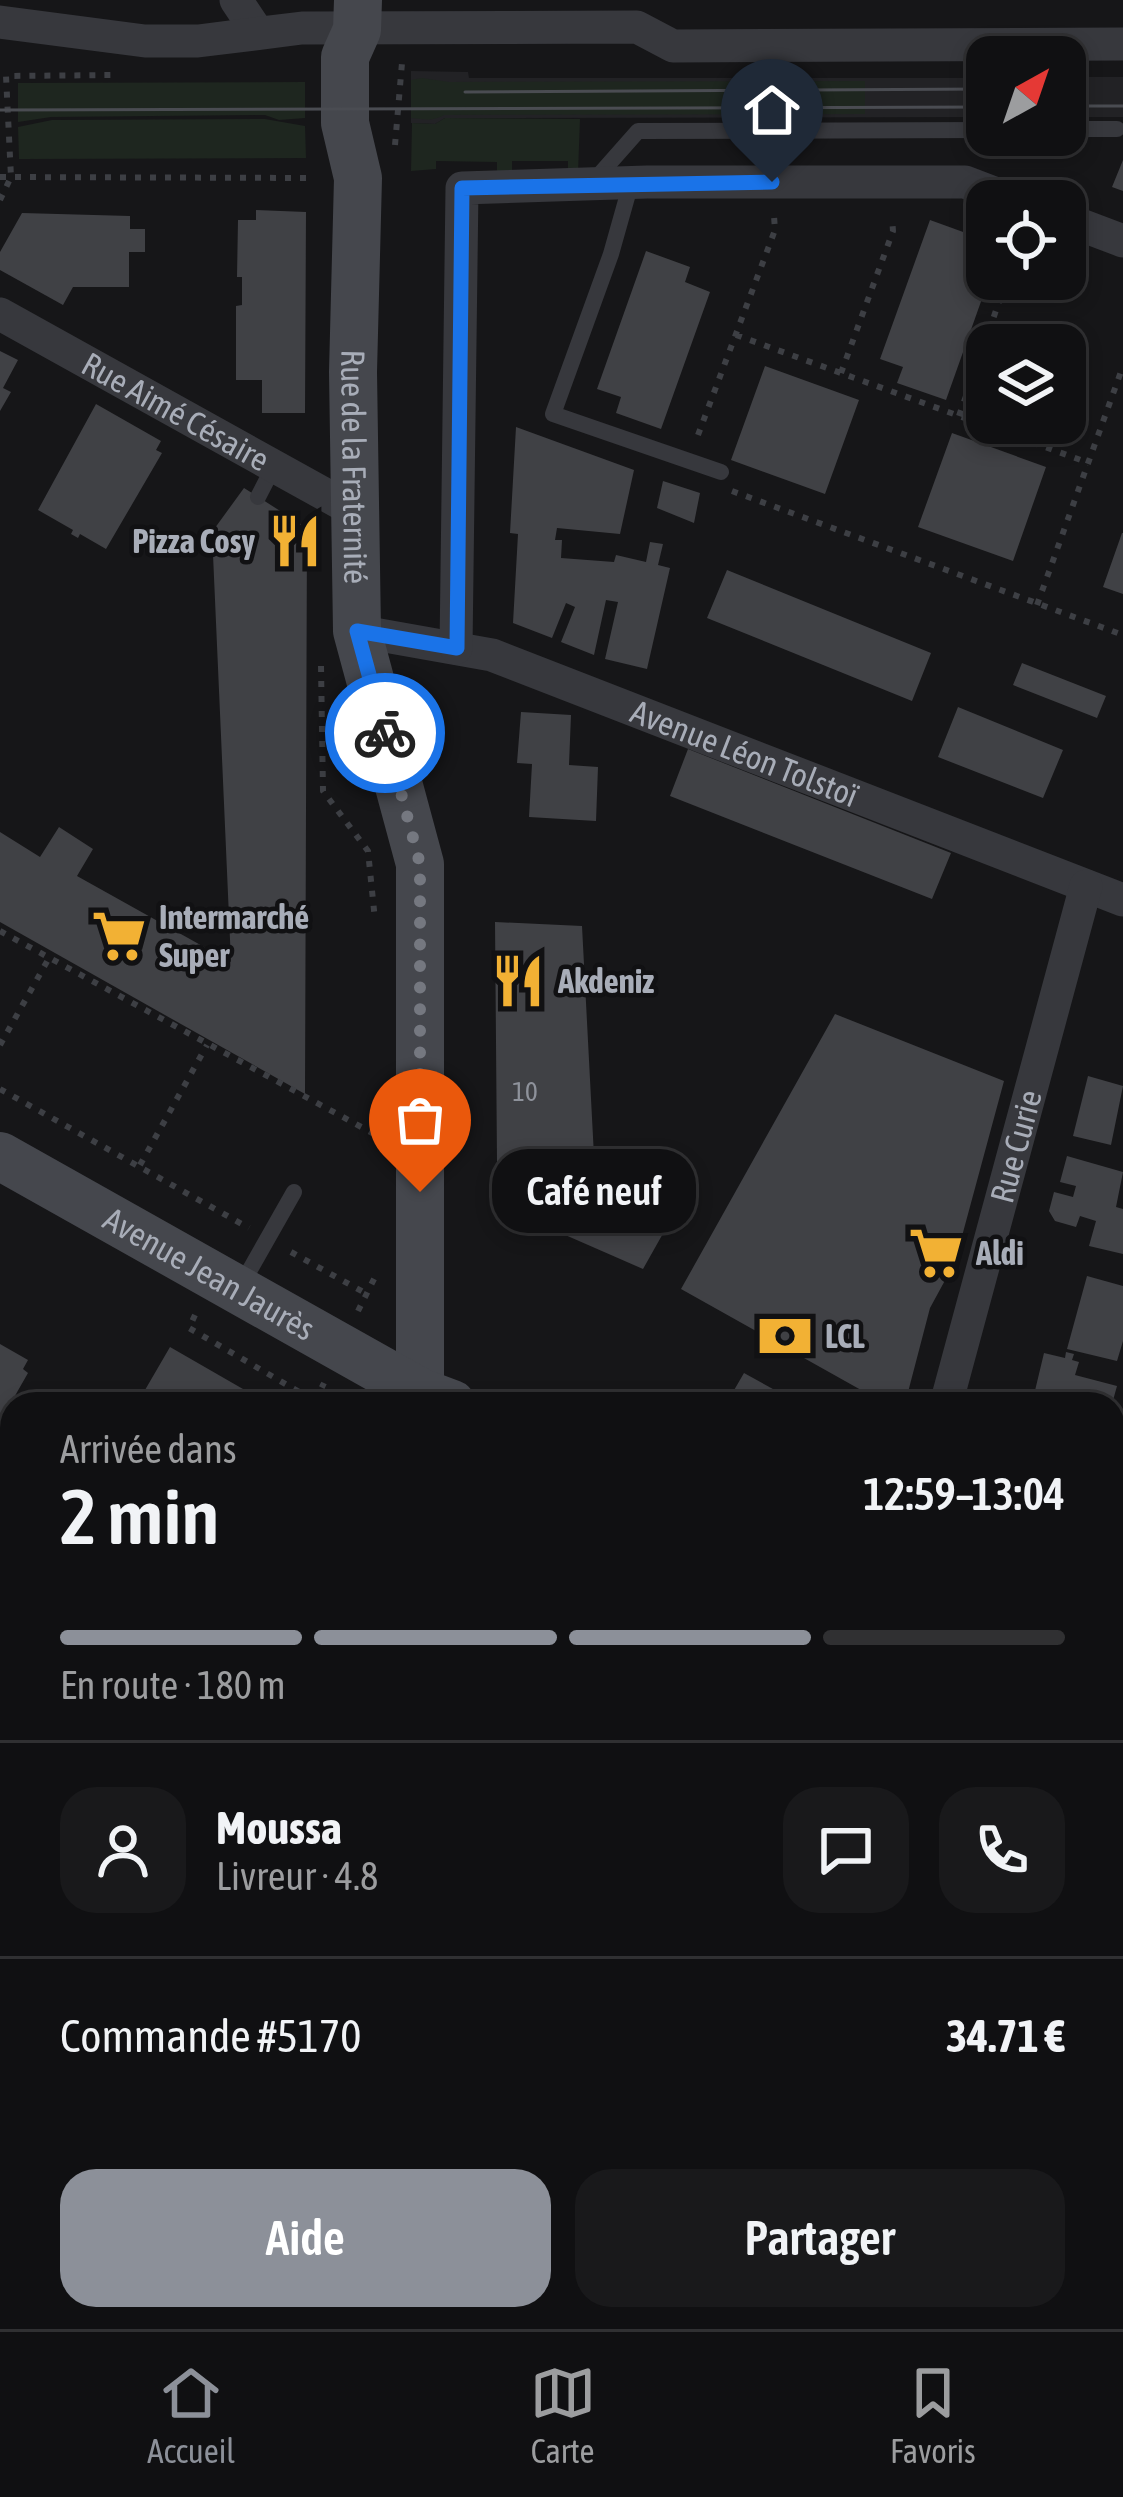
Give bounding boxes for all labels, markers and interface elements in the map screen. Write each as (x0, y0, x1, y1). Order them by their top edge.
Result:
north arrow (966, 36, 1086, 156)
map controls (966, 36, 1086, 444)
pin (721, 59, 823, 182)
icon: home (739, 77, 805, 143)
button: locate (966, 180, 1086, 300)
button: layers (966, 324, 1086, 444)
street label: Rue Aimé Césaire (75, 344, 276, 479)
street label: Rue de la Fraternité (334, 349, 375, 584)
restaurant icon: Pizza Cosy (266, 512, 324, 570)
place label: Pizza Cosy (132, 522, 255, 560)
courier (325, 673, 445, 793)
street label: Avenue Léon Tolstoï (626, 692, 864, 814)
icon: bike (352, 700, 418, 766)
place label: Intermarché Super (159, 898, 309, 974)
supermarket icon: Intermarché Super (90, 907, 148, 965)
restaurant icon: Akdeniz (489, 952, 547, 1010)
place label: Akdeniz (557, 962, 654, 1000)
pin (369, 1069, 471, 1192)
house number: 10 (512, 1076, 538, 1107)
street label: Rue Curie (982, 1086, 1049, 1207)
icon: bag (387, 1087, 453, 1153)
callout: Café neuf (492, 1150, 696, 1234)
text: Café neuf (526, 1169, 662, 1213)
street label: Avenue Jean Jaurès (97, 1199, 321, 1348)
supermarket icon: Aldi (907, 1224, 965, 1282)
place label: Aldi (975, 1234, 1024, 1272)
bank icon: LCL (756, 1307, 814, 1365)
place label: LCL (825, 1317, 865, 1355)
text: Arrivée dans (60, 1427, 237, 1471)
text: 12:59–13:04 (863, 1468, 1065, 1520)
text: 2 min (60, 1471, 219, 1561)
text: En route · 180 m (60, 1663, 286, 1707)
button: person (60, 1787, 186, 1913)
button: chat (783, 1787, 909, 1913)
button: phone (939, 1787, 1065, 1913)
text: Moussa (216, 1802, 342, 1854)
text: Livreur · 4.8 (216, 1854, 378, 1898)
text: Commande #5170 (60, 2010, 361, 2062)
text: 34.71 € (946, 2010, 1065, 2062)
button: Aide (60, 2169, 551, 2307)
button: Partager (575, 2169, 1065, 2307)
tab: Accueil (147, 2360, 235, 2470)
tab: Carte (530, 2360, 596, 2470)
tab: Favoris (890, 2360, 976, 2470)

